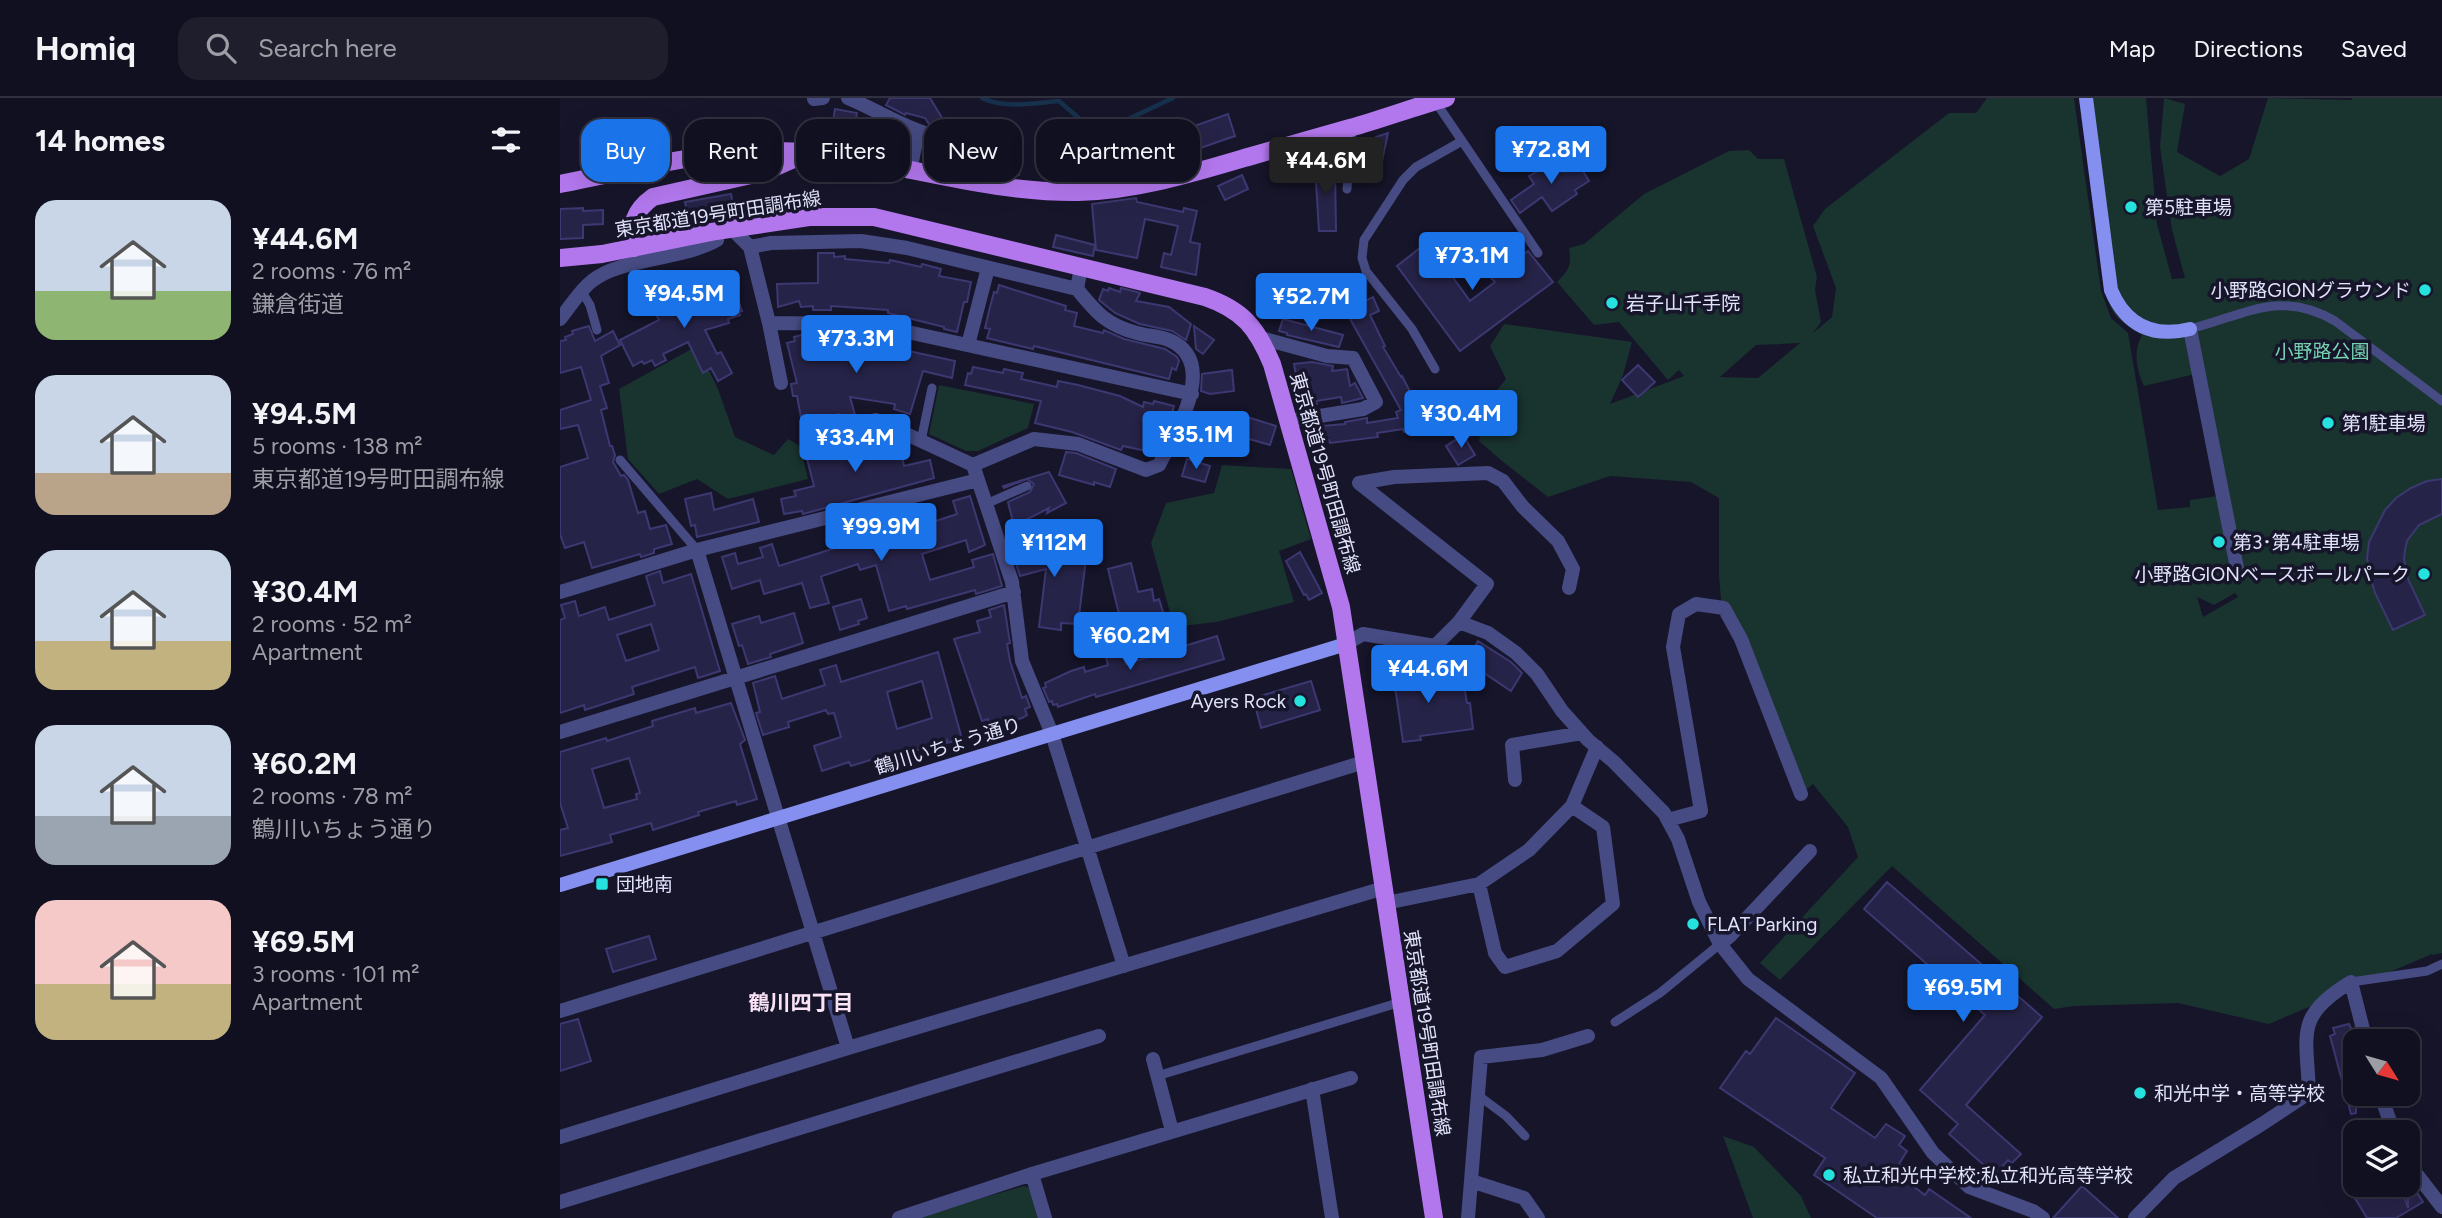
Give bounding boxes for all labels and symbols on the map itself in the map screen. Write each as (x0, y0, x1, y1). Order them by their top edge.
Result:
pin: ¥72.8M (1494, 126, 1608, 186)
pin: ¥44.6M (1269, 138, 1383, 197)
street label: 東京都道19号町田調布線 (613, 186, 823, 242)
place label: 第5駐車場 (2145, 196, 2232, 219)
marker: 第5駐車場 (2123, 199, 2139, 215)
pin: ¥73.1M (1415, 232, 1529, 292)
pin: ¥94.5M (627, 271, 741, 330)
pin: ¥52.7M (1254, 274, 1368, 333)
place label: 小野路GIONグラウンド (2210, 279, 2411, 302)
marker: 小野路GIONグラウンド (2417, 282, 2433, 298)
place label: 岩子山千手院 (1626, 292, 1740, 315)
marker: 岩子山千手院 (1604, 295, 1620, 311)
pin: ¥73.3M (799, 316, 913, 375)
park label: 小野路公園 (2274, 340, 2370, 363)
street label: 東京都道19号町田調布線 (1285, 370, 1365, 576)
pin: ¥30.4M (1404, 390, 1518, 450)
pin: ¥35.1M (1139, 412, 1253, 471)
place label: 第1駐車場 (2342, 412, 2426, 435)
pin: ¥33.4M (798, 414, 912, 474)
marker: 第1駐車場 (2320, 415, 2336, 431)
pin: ¥99.9M (824, 504, 938, 563)
pin: ¥112M (1005, 519, 1103, 579)
place label: 第3･第4駐車場 (2233, 531, 2360, 554)
marker: 第3･第4駐車場 (2211, 534, 2227, 550)
place label: 小野路GIONベースボールパーク (2134, 563, 2410, 586)
marker: 小野路GIONベースボールパーク (2416, 566, 2432, 582)
pin: ¥60.2M (1073, 612, 1187, 672)
pin: ¥44.6M (1371, 646, 1485, 705)
place label: Ayers Rock (1191, 690, 1287, 713)
marker: Ayers Rock (1292, 693, 1308, 709)
street label: 鶴川いちょう通り (872, 713, 1024, 779)
place label: 団地南 (616, 873, 673, 896)
marker: 団地南 (594, 876, 610, 892)
place label: FLAT Parking (1707, 913, 1817, 936)
marker: FLAT Parking (1685, 916, 1701, 932)
street label: 東京都道19号町田調布線 (1399, 928, 1455, 1138)
pin: ¥69.5M (1906, 964, 2020, 1024)
district label: 鶴川四丁目 (749, 990, 854, 1015)
north arrow (2343, 1029, 2420, 1106)
place label: 和光中学・高等学校 (2154, 1082, 2325, 1105)
marker: 和光中学・高等学校 (2132, 1085, 2148, 1101)
place label: 私立和光中学校;私立和光高等学校 (1843, 1164, 2133, 1187)
marker: 私立和光中学校;私立和光高等学校 (1821, 1167, 1837, 1183)

